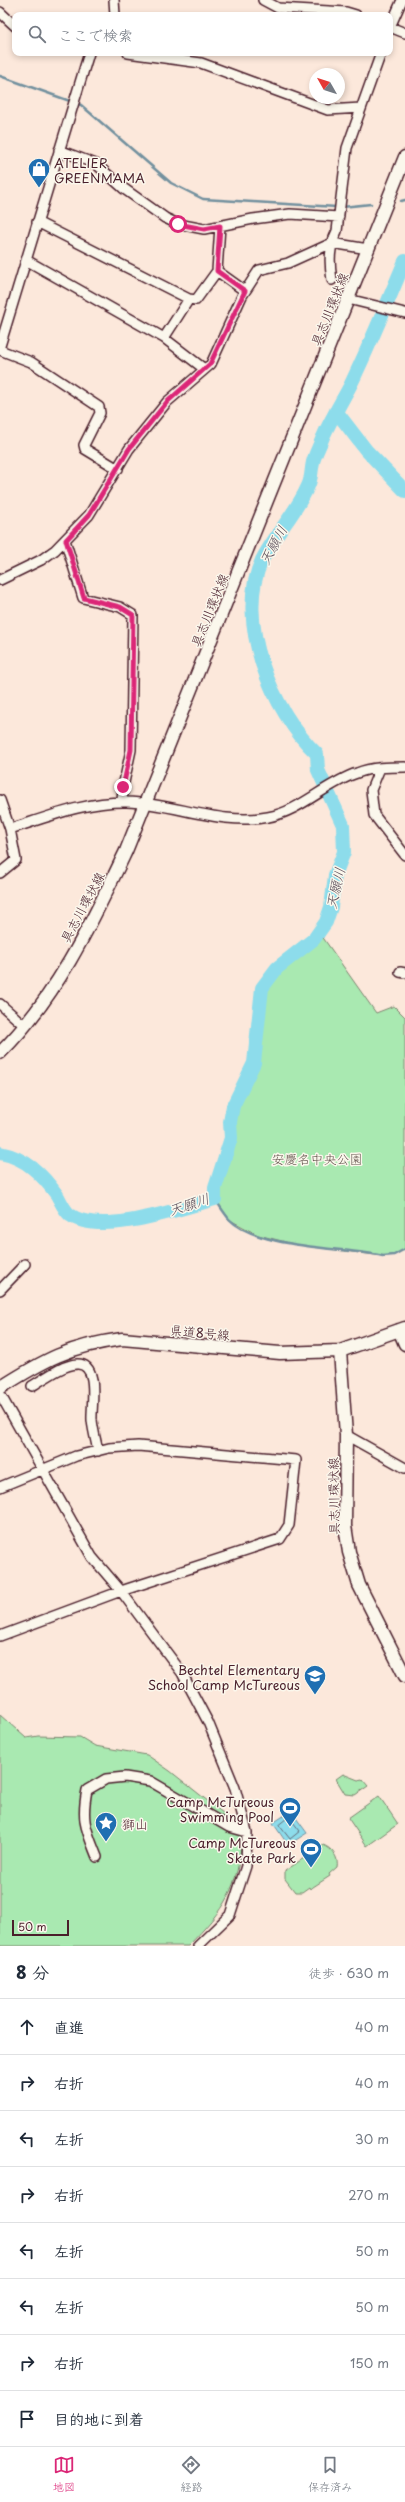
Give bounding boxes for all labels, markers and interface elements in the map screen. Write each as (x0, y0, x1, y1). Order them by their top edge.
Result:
search box (12, 12, 393, 56)
icon: search (26, 23, 48, 45)
text: ここで検索 (58, 23, 133, 46)
north arrow (309, 68, 345, 104)
place label: ATELIER GREENMAMA (54, 153, 145, 187)
shop icon: ATELIER GREENMAMA (26, 156, 52, 189)
route start (169, 215, 187, 233)
street label: 具志川環状線 (306, 268, 353, 349)
water label: 天願川 (254, 522, 292, 568)
street label: 具志川環状線 (186, 569, 233, 650)
route end (114, 778, 132, 796)
water label: 天願川 (320, 865, 350, 911)
street label: 具志川環状線 (55, 867, 109, 946)
park label: 安慶名中央公園 (271, 1149, 363, 1168)
water label: 天願川 (166, 1188, 212, 1220)
street label: 県道8号線 (169, 1320, 232, 1344)
street label: 具志川環状線 (323, 1456, 343, 1535)
place label: Bechtel Elementary School Camp McTureous (148, 1660, 300, 1694)
school or university icon: Bechtel Elementary School Camp McTureous (302, 1663, 328, 1696)
place label: Camp McTureous Swimming Pool (166, 1792, 274, 1826)
sports icon: Camp McTureous Swimming Pool (277, 1795, 303, 1828)
place icon: 獅山 (93, 1810, 119, 1843)
place label: 獅山 (122, 1814, 148, 1833)
place label: Camp McTureous Skate Park (188, 1833, 296, 1867)
sports icon: Camp McTureous Skate Park (298, 1836, 324, 1869)
scale bar (12, 1918, 69, 1937)
text: 50 m (18, 1918, 47, 1935)
text: 8 分 (16, 1959, 49, 1985)
text: 徒歩 · 630 m (309, 1963, 389, 1982)
text: 直進 (54, 2015, 84, 2038)
icon: ahead (16, 2016, 38, 2038)
text: 40 m (355, 2017, 389, 2036)
text: 右折 (54, 2071, 84, 2094)
icon: right (16, 2072, 38, 2094)
text: 40 m (355, 2073, 389, 2092)
text: 左折 (54, 2127, 84, 2150)
icon: left (16, 2128, 38, 2150)
text: 30 m (355, 2129, 389, 2148)
text: 右折 (54, 2183, 84, 2206)
icon: right (16, 2184, 38, 2206)
text: 270 m (348, 2185, 389, 2204)
text: 左折 (54, 2239, 84, 2262)
icon: left (16, 2240, 38, 2262)
text: 50 m (355, 2241, 389, 2260)
text: 左折 (54, 2295, 84, 2318)
icon: left (16, 2296, 38, 2318)
text: 50 m (355, 2297, 389, 2316)
text: 右折 (54, 2351, 84, 2374)
icon: right (16, 2352, 38, 2374)
text: 150 m (350, 2353, 389, 2372)
text: 目的地に到着 (54, 2407, 144, 2430)
icon: arrive (16, 2408, 38, 2430)
tab: 地図 (53, 2454, 75, 2495)
tab: 経路 (180, 2454, 202, 2495)
tab: 保存済み (308, 2454, 352, 2495)

